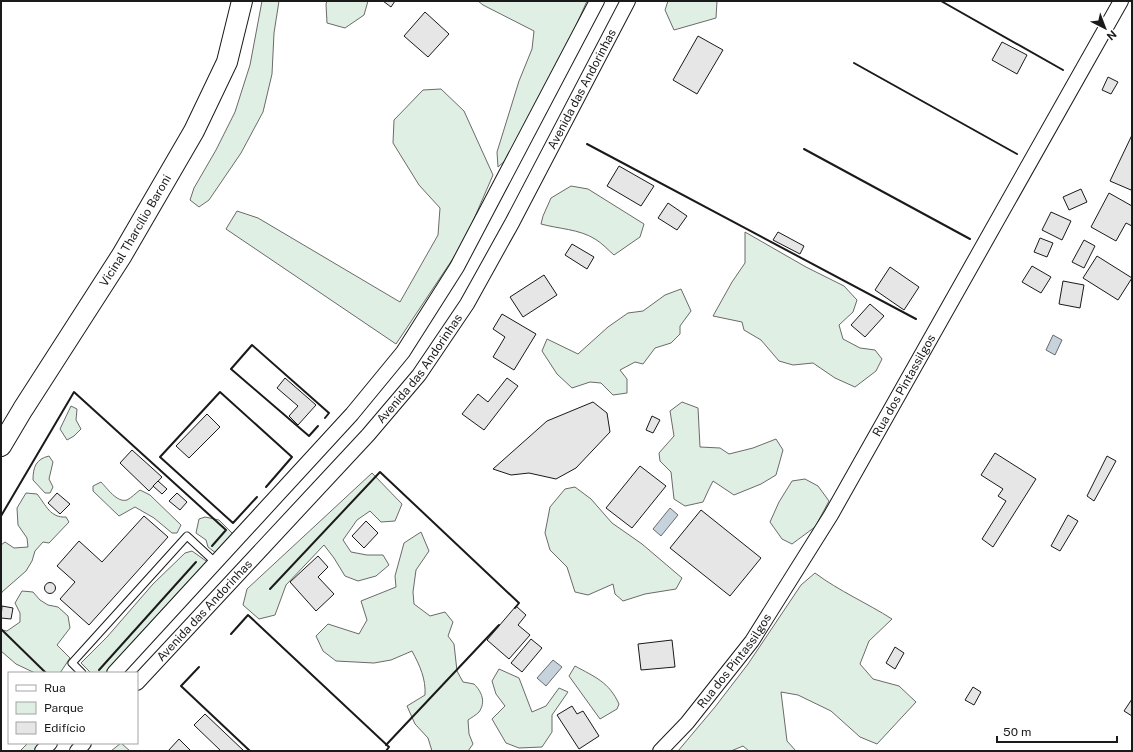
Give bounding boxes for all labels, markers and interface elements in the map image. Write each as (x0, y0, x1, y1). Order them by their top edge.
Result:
north arrow (1085, 8, 1125, 48)
street label: Avenida das Andorinhas (545, 27, 619, 152)
text: N (1104, 28, 1119, 43)
street label: Vicinal Tharcílio Baroni (97, 172, 174, 289)
street label: Avenida das Andorinhas (374, 311, 465, 426)
street label: Rua dos Pintassilgos (870, 332, 938, 439)
street label: Avenida das Andorinhas (154, 557, 255, 664)
street label: Rua dos Pintassilgos (694, 611, 774, 711)
legend (8, 672, 138, 744)
text: Rua (44, 681, 66, 695)
text: Parque (44, 701, 84, 715)
scale bar (997, 718, 1117, 744)
text: Edifício (44, 721, 86, 735)
text: 50 m (1003, 725, 1031, 739)

